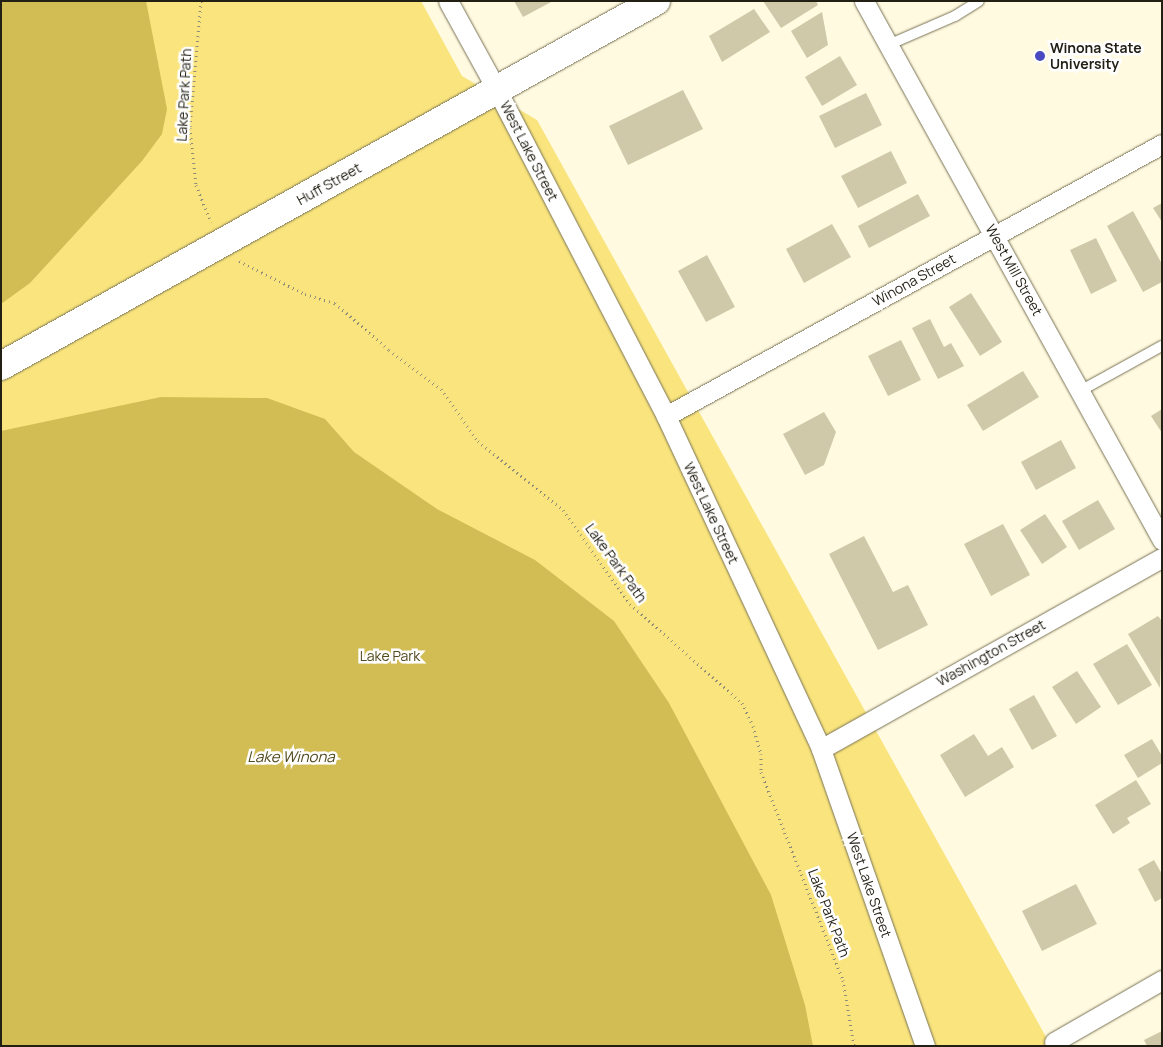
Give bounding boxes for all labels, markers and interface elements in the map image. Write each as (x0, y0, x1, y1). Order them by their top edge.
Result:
place label: Winona State University (1050, 40, 1142, 72)
street label: Lake Park Path (173, 48, 195, 142)
marker: Winona State University (1034, 50, 1046, 62)
street label: West Lake Street (497, 98, 561, 204)
street label: Huff Street (294, 159, 364, 209)
street label: West Mill Street (982, 221, 1046, 319)
street label: Winona Street (869, 250, 959, 310)
street label: West Lake Street (680, 460, 742, 566)
street label: Lake Park Path (582, 520, 650, 606)
street label: Washington Street (934, 616, 1048, 690)
park label: Lake Park (360, 648, 420, 664)
water label: Lake Winona (247, 748, 335, 766)
street label: West Lake Street (843, 830, 895, 940)
street label: Lake Park Path (804, 866, 854, 960)

